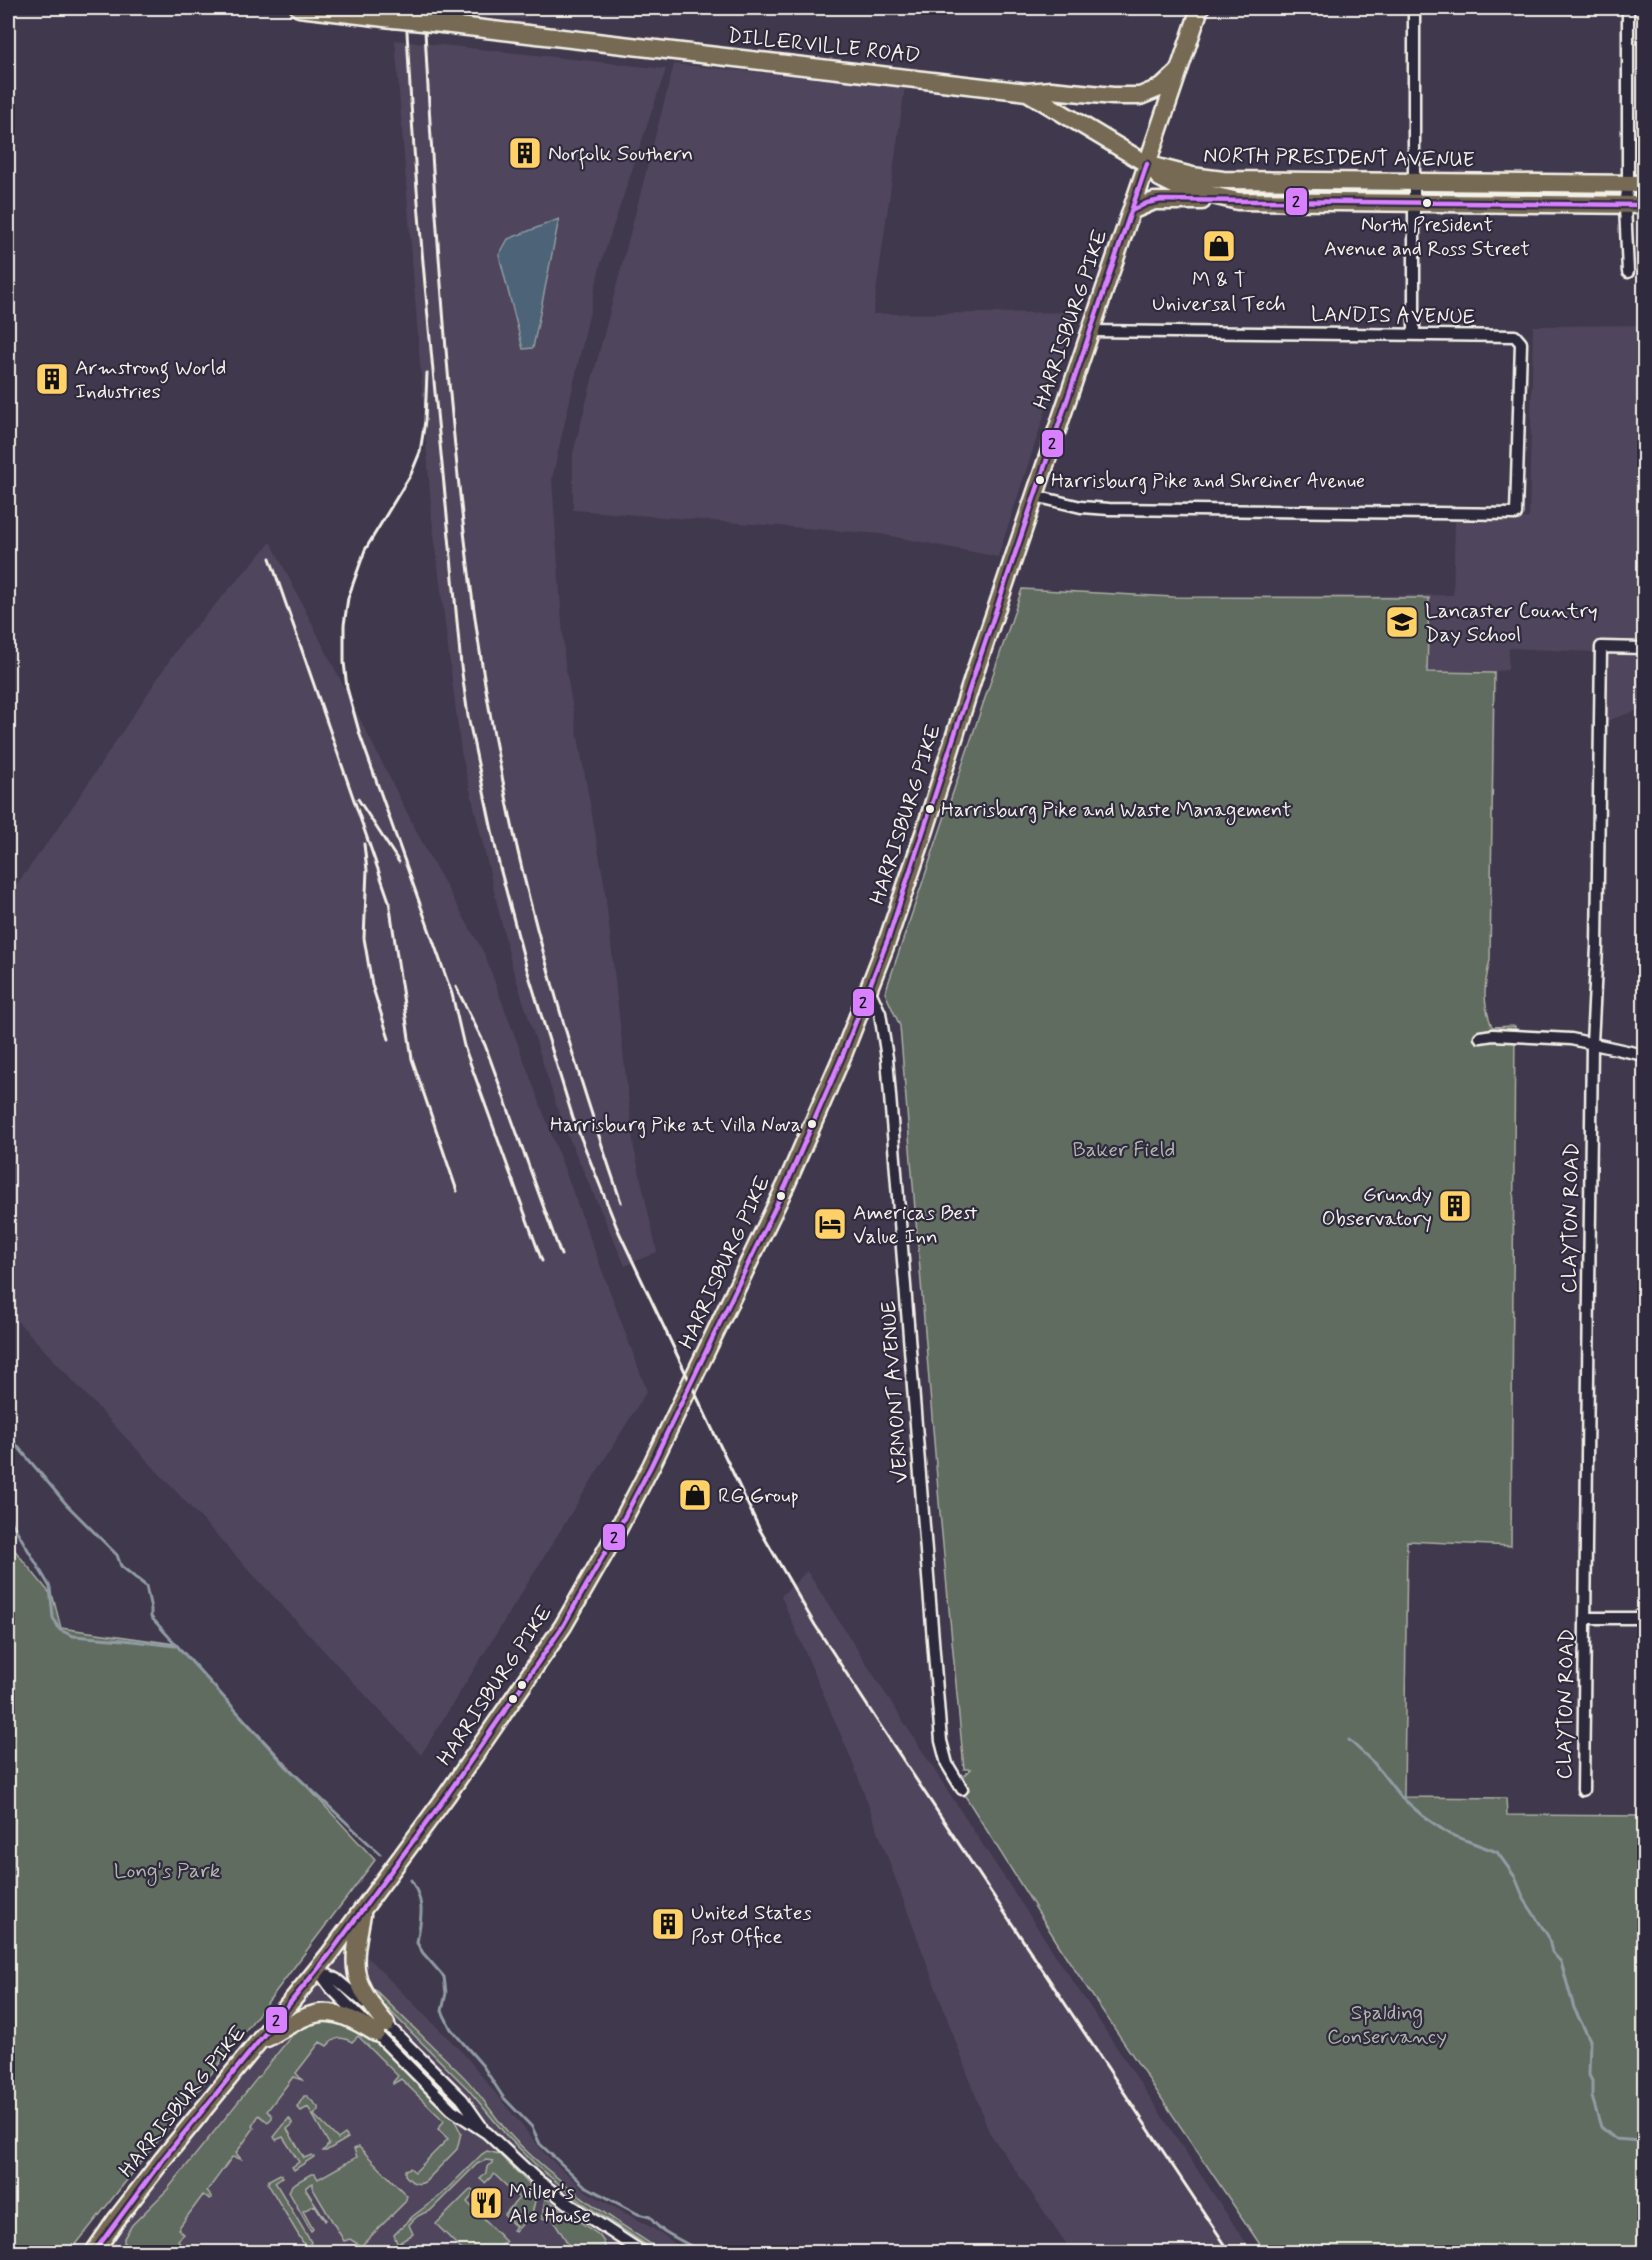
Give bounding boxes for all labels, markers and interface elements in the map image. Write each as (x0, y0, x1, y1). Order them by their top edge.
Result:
street label: DILLERVILLE ROAD (726, 22, 922, 70)
building icon: Norfolk Southern (507, 135, 543, 171)
place label: Norfolk Southern (548, 140, 693, 170)
street label: NORTH PRESIDENT AVENUE (1203, 142, 1475, 174)
line badge: 2 (1285, 187, 1308, 216)
text: 2 (1292, 192, 1300, 213)
marker: North President Avenue and Ross Street (1421, 197, 1433, 209)
place label: North President Avenue and Ross Street (1324, 212, 1530, 263)
street label: HARRISBURG PIKE (1027, 226, 1115, 413)
shop icon: M & T Universal Tech (1201, 228, 1237, 264)
place label: M & T Universal Tech (1152, 266, 1286, 318)
street label: LANDIS AVENUE (1311, 301, 1475, 331)
place label: Armstrong World Industries (75, 354, 226, 406)
building icon: Armstrong World Industries (34, 361, 70, 397)
line badge: 2 (1041, 429, 1064, 458)
text: 2 (1048, 434, 1056, 455)
place label: Harrisburg Pike and Shreiner Avenue (1051, 468, 1365, 495)
marker: Harrisburg Pike and Shreiner Avenue (1034, 474, 1046, 486)
place label: Lancaster Country Day School (1425, 597, 1598, 649)
school or university icon: Lancaster Country Day School (1384, 604, 1420, 640)
street label: HARRISBURG PIKE (864, 721, 948, 908)
place label: Harrisburg Pike and Waste Management (941, 797, 1292, 825)
marker: Harrisburg Pike and Waste Management (924, 803, 936, 815)
line badge: 2 (852, 988, 875, 1017)
text: 2 (859, 993, 867, 1014)
place label: Harrisburg Pike at Villa Nova (550, 1112, 801, 1139)
marker: Harrisburg Pike at Villa Nova (806, 1118, 818, 1130)
park label: Baker Field (1072, 1136, 1176, 1164)
street label: CLAYTON ROAD (1556, 1142, 1586, 1294)
street label: HARRISBURG PIKE (673, 1171, 777, 1354)
place label: Grundy Observatory (1321, 1181, 1432, 1233)
building icon: Grundy Observatory (1437, 1188, 1473, 1224)
unlabelled marker (775, 1190, 787, 1202)
place label: Americas Best Value Inn (853, 1199, 978, 1251)
hotel icon: Americas Best Value Inn (812, 1206, 848, 1242)
street label: VERMONT AVENUE (875, 1300, 915, 1484)
shop icon: RG Group (677, 1477, 713, 1513)
place label: RG Group (718, 1482, 799, 1510)
line badge: 2 (602, 1523, 626, 1551)
text: 2 (610, 1528, 618, 1549)
street label: HARRISBURG PIKE (431, 1600, 559, 1771)
street label: CLAYTON ROAD (1551, 1628, 1581, 1780)
unlabelled marker (516, 1679, 528, 1691)
unlabelled marker (507, 1693, 519, 1705)
park label: Long's Park (114, 1857, 221, 1886)
place label: United States Post Office (691, 1899, 812, 1951)
building icon: United States Post Office (650, 1906, 686, 1942)
park label: Spalding Conservancy (1327, 1999, 1447, 2051)
line badge: 2 (265, 2006, 288, 2034)
text: 2 (272, 2011, 280, 2032)
street label: HARRISBURG PIKE (113, 2020, 253, 2183)
place label: Miller's Ale House (509, 2178, 591, 2230)
restaurant icon: Miller's Ale House (468, 2185, 504, 2221)

